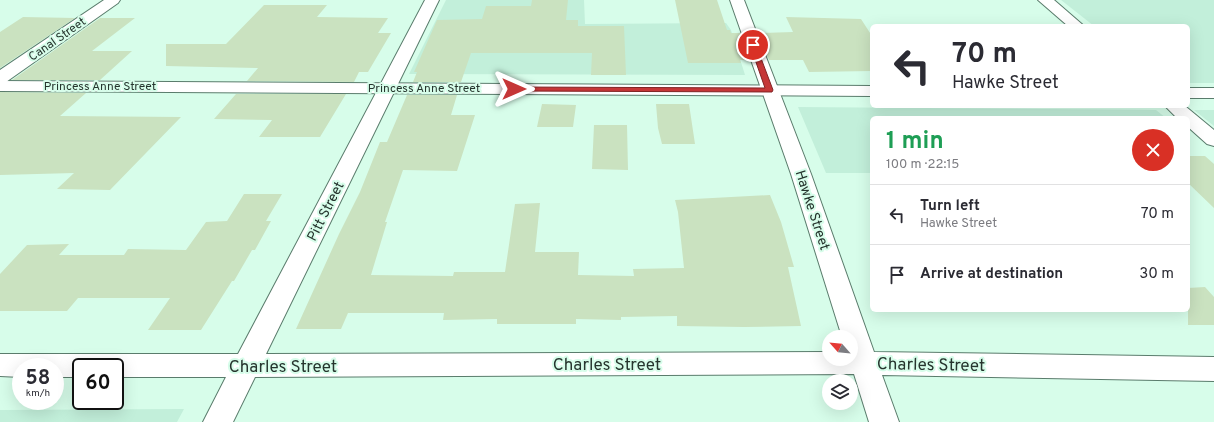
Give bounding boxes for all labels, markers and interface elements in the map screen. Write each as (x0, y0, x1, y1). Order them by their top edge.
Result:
street label: Canal Street (26, 14, 89, 65)
pin (736, 28, 770, 62)
icon: arrive (742, 34, 764, 56)
text: 70 m (952, 37, 1017, 73)
icon: left (886, 40, 938, 92)
position arrow (493, 68, 535, 110)
text: Hawke Street (952, 72, 1059, 95)
street label: Princess Anne Street (44, 79, 156, 95)
street label: Princess Anne Street (368, 81, 480, 97)
text: 1 min (886, 127, 944, 157)
button: close (1132, 129, 1174, 171)
text: 100 m · 22:15 (886, 157, 959, 173)
street label: Hawke Street (791, 168, 832, 253)
street label: Pitt Street (304, 179, 349, 244)
text: Turn left (920, 197, 980, 216)
icon: left (886, 204, 908, 226)
text: 70 m (1141, 205, 1174, 224)
text: Hawke Street (920, 216, 997, 232)
icon: arrive (886, 264, 908, 286)
text: Arrive at destination (920, 265, 1063, 284)
text: 30 m (1139, 265, 1174, 284)
north arrow (822, 330, 858, 366)
map controls (822, 330, 858, 410)
street label: Charles Street (877, 354, 985, 378)
street label: Charles Street (553, 355, 661, 377)
street label: Charles Street (229, 357, 337, 379)
speed limit sign: 60 (72, 358, 124, 410)
text: 58 (26, 366, 50, 392)
button: layers (822, 374, 858, 410)
text: km/h (26, 387, 50, 400)

